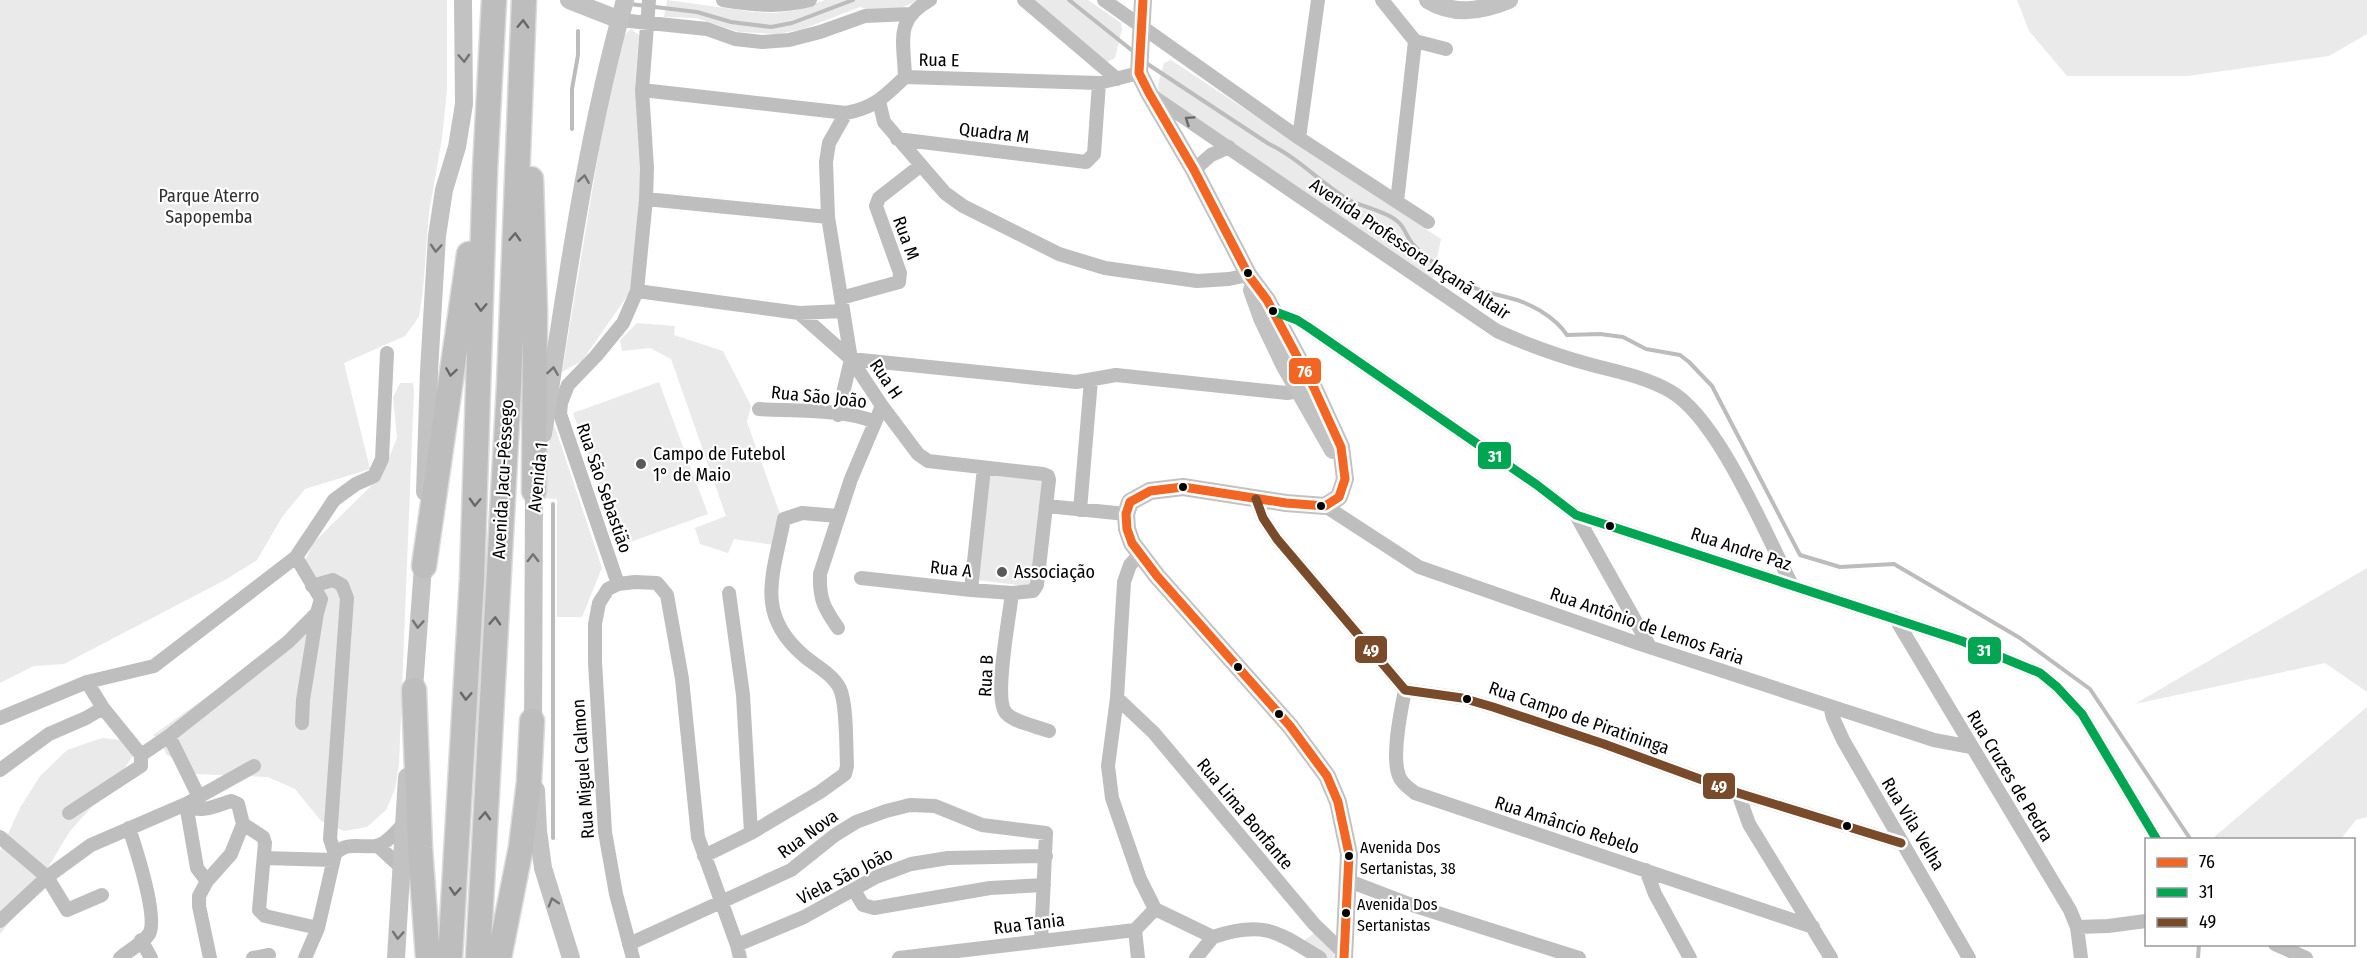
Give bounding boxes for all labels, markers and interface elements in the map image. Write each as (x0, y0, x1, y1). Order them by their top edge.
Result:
one-way arrow (517, 19, 530, 28)
street label: Rua E (918, 49, 960, 71)
one-way arrow (458, 54, 471, 63)
one-way arrow (1185, 116, 1196, 127)
street label: Quadra M (958, 118, 1030, 148)
one-way arrow (577, 174, 590, 184)
street label: Avenida Professora Jaçanã Altair (1306, 174, 1515, 325)
park label: Parque Aterro Sapopemba (159, 185, 259, 228)
street label: Rua M (888, 213, 924, 263)
one-way arrow (509, 233, 522, 242)
one-way arrow (430, 243, 443, 252)
unlabelled marker (1242, 267, 1254, 279)
one-way arrow (474, 302, 487, 311)
unlabelled marker (1267, 305, 1279, 317)
street label: Rua H (865, 355, 907, 403)
line badge: 76 (1288, 357, 1322, 385)
text: 76 (1298, 362, 1312, 381)
one-way arrow (446, 367, 458, 376)
one-way arrow (546, 367, 559, 377)
street label: Rua São João (770, 381, 868, 413)
street label: Avenida Jacu-Pêssego (488, 399, 518, 559)
street label: Rua São Sebastião (571, 420, 637, 556)
street label: Avenida 1 (523, 441, 553, 513)
line badge: 31 (1477, 441, 1512, 470)
place label: Campo de Futebol 1° de Maio (653, 443, 786, 486)
text: 31 (1487, 447, 1502, 466)
marker: Campo de Futebol 1° de Maio (634, 457, 648, 471)
unlabelled marker (1177, 481, 1189, 493)
one-way arrow (468, 497, 481, 506)
unlabelled marker (1315, 500, 1327, 512)
unlabelled marker (1604, 520, 1616, 532)
street label: Rua Andre Paz (1688, 522, 1794, 576)
one-way arrow (527, 553, 539, 562)
street label: Rua A (929, 556, 973, 582)
place label: Associação (1014, 561, 1095, 583)
marker: Associação (995, 565, 1009, 579)
street label: Rua Antônio de Lemos Faria (1547, 582, 1747, 670)
one-way arrow (489, 616, 502, 625)
one-way arrow (411, 620, 424, 629)
line badge: 49 (1354, 635, 1388, 664)
line badge: 31 (1967, 636, 2002, 665)
text: 49 (1363, 641, 1379, 660)
text: 31 (1976, 641, 1991, 660)
street label: Rua B (974, 654, 998, 698)
unlabelled marker (1232, 661, 1244, 673)
street label: Rua Campo de Piratininga (1486, 677, 1672, 759)
one-way arrow (459, 692, 472, 701)
unlabelled marker (1461, 693, 1473, 705)
street label: Rua Miguel Calmon (567, 698, 599, 840)
street label: Rua Cruzes de Pedra (1962, 706, 2058, 846)
unlabelled marker (1273, 708, 1285, 720)
street label: Rua Lima Bonfante (1192, 754, 1298, 874)
line badge: 49 (1702, 772, 1736, 800)
street label: Rua Vila Velha (1877, 774, 1949, 875)
text: 49 (1711, 777, 1727, 796)
street label: Rua Amâncio Rebelo (1492, 791, 1642, 859)
street label: Rua Nova (774, 805, 843, 863)
one-way arrow (479, 811, 492, 820)
unlabelled marker (1841, 820, 1853, 832)
place label: Avenida Dos Sertanistas, 38 (1360, 838, 1456, 878)
legend (2145, 838, 2355, 946)
street label: Viela São João (794, 843, 896, 909)
marker: Avenida Dos Sertanistas, 38 (1343, 850, 1355, 862)
text: 76 (2199, 851, 2215, 873)
text: 31 (2199, 881, 2214, 903)
one-way arrow (448, 887, 461, 896)
place label: Avenida Dos Sertanistas (1357, 895, 1438, 935)
one-way arrow (548, 897, 560, 908)
marker: Avenida Dos Sertanistas (1340, 907, 1352, 919)
street label: Rua Tania (992, 909, 1066, 939)
text: 49 (2199, 911, 2216, 933)
one-way arrow (392, 930, 405, 939)

